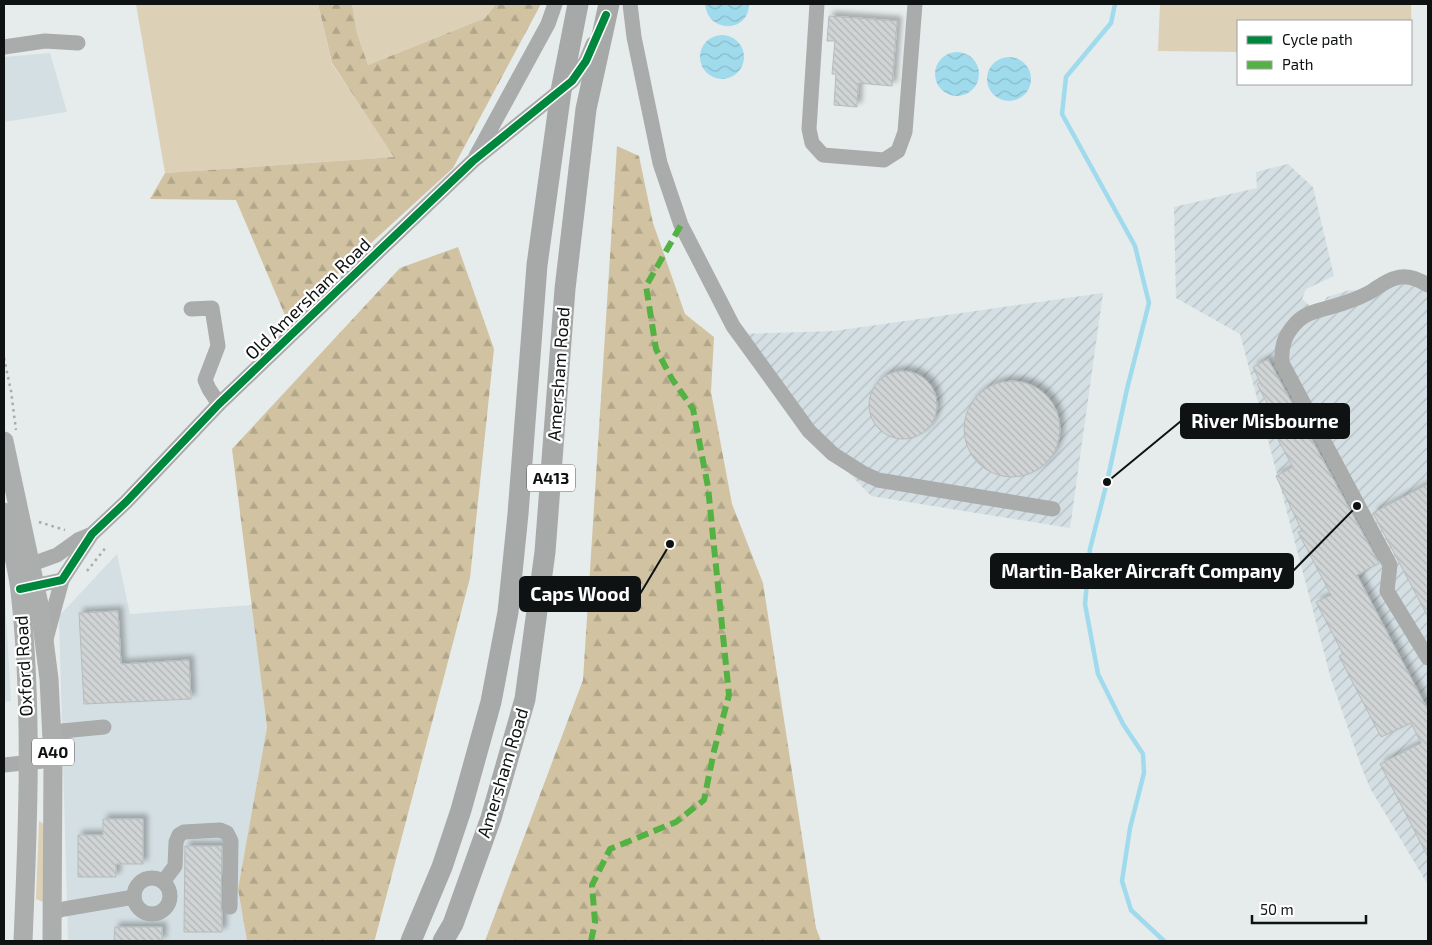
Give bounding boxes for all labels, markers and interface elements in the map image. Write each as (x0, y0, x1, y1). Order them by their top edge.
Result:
legend (1237, 20, 1412, 85)
text: Cycle path (1282, 30, 1353, 48)
text: Path (1282, 55, 1313, 73)
street label: Old Amersham Road (240, 233, 375, 364)
street label: Amersham Road (542, 306, 574, 442)
callout: River Misbourne (1181, 404, 1349, 438)
text: River Misbourne (1191, 409, 1339, 432)
road number: A413 (527, 464, 575, 492)
callout: Martin-Baker Aircraft Company (991, 554, 1293, 588)
text: Martin-Baker Aircraft Company (1001, 559, 1283, 583)
callout: Caps Wood (520, 577, 640, 611)
text: Caps Wood (530, 582, 630, 605)
street label: Oxford Road (9, 615, 37, 717)
street label: Amersham Road (472, 705, 532, 840)
road number: A40 (32, 739, 74, 766)
scale bar (1252, 892, 1366, 924)
text: 50 m (1260, 900, 1294, 918)

